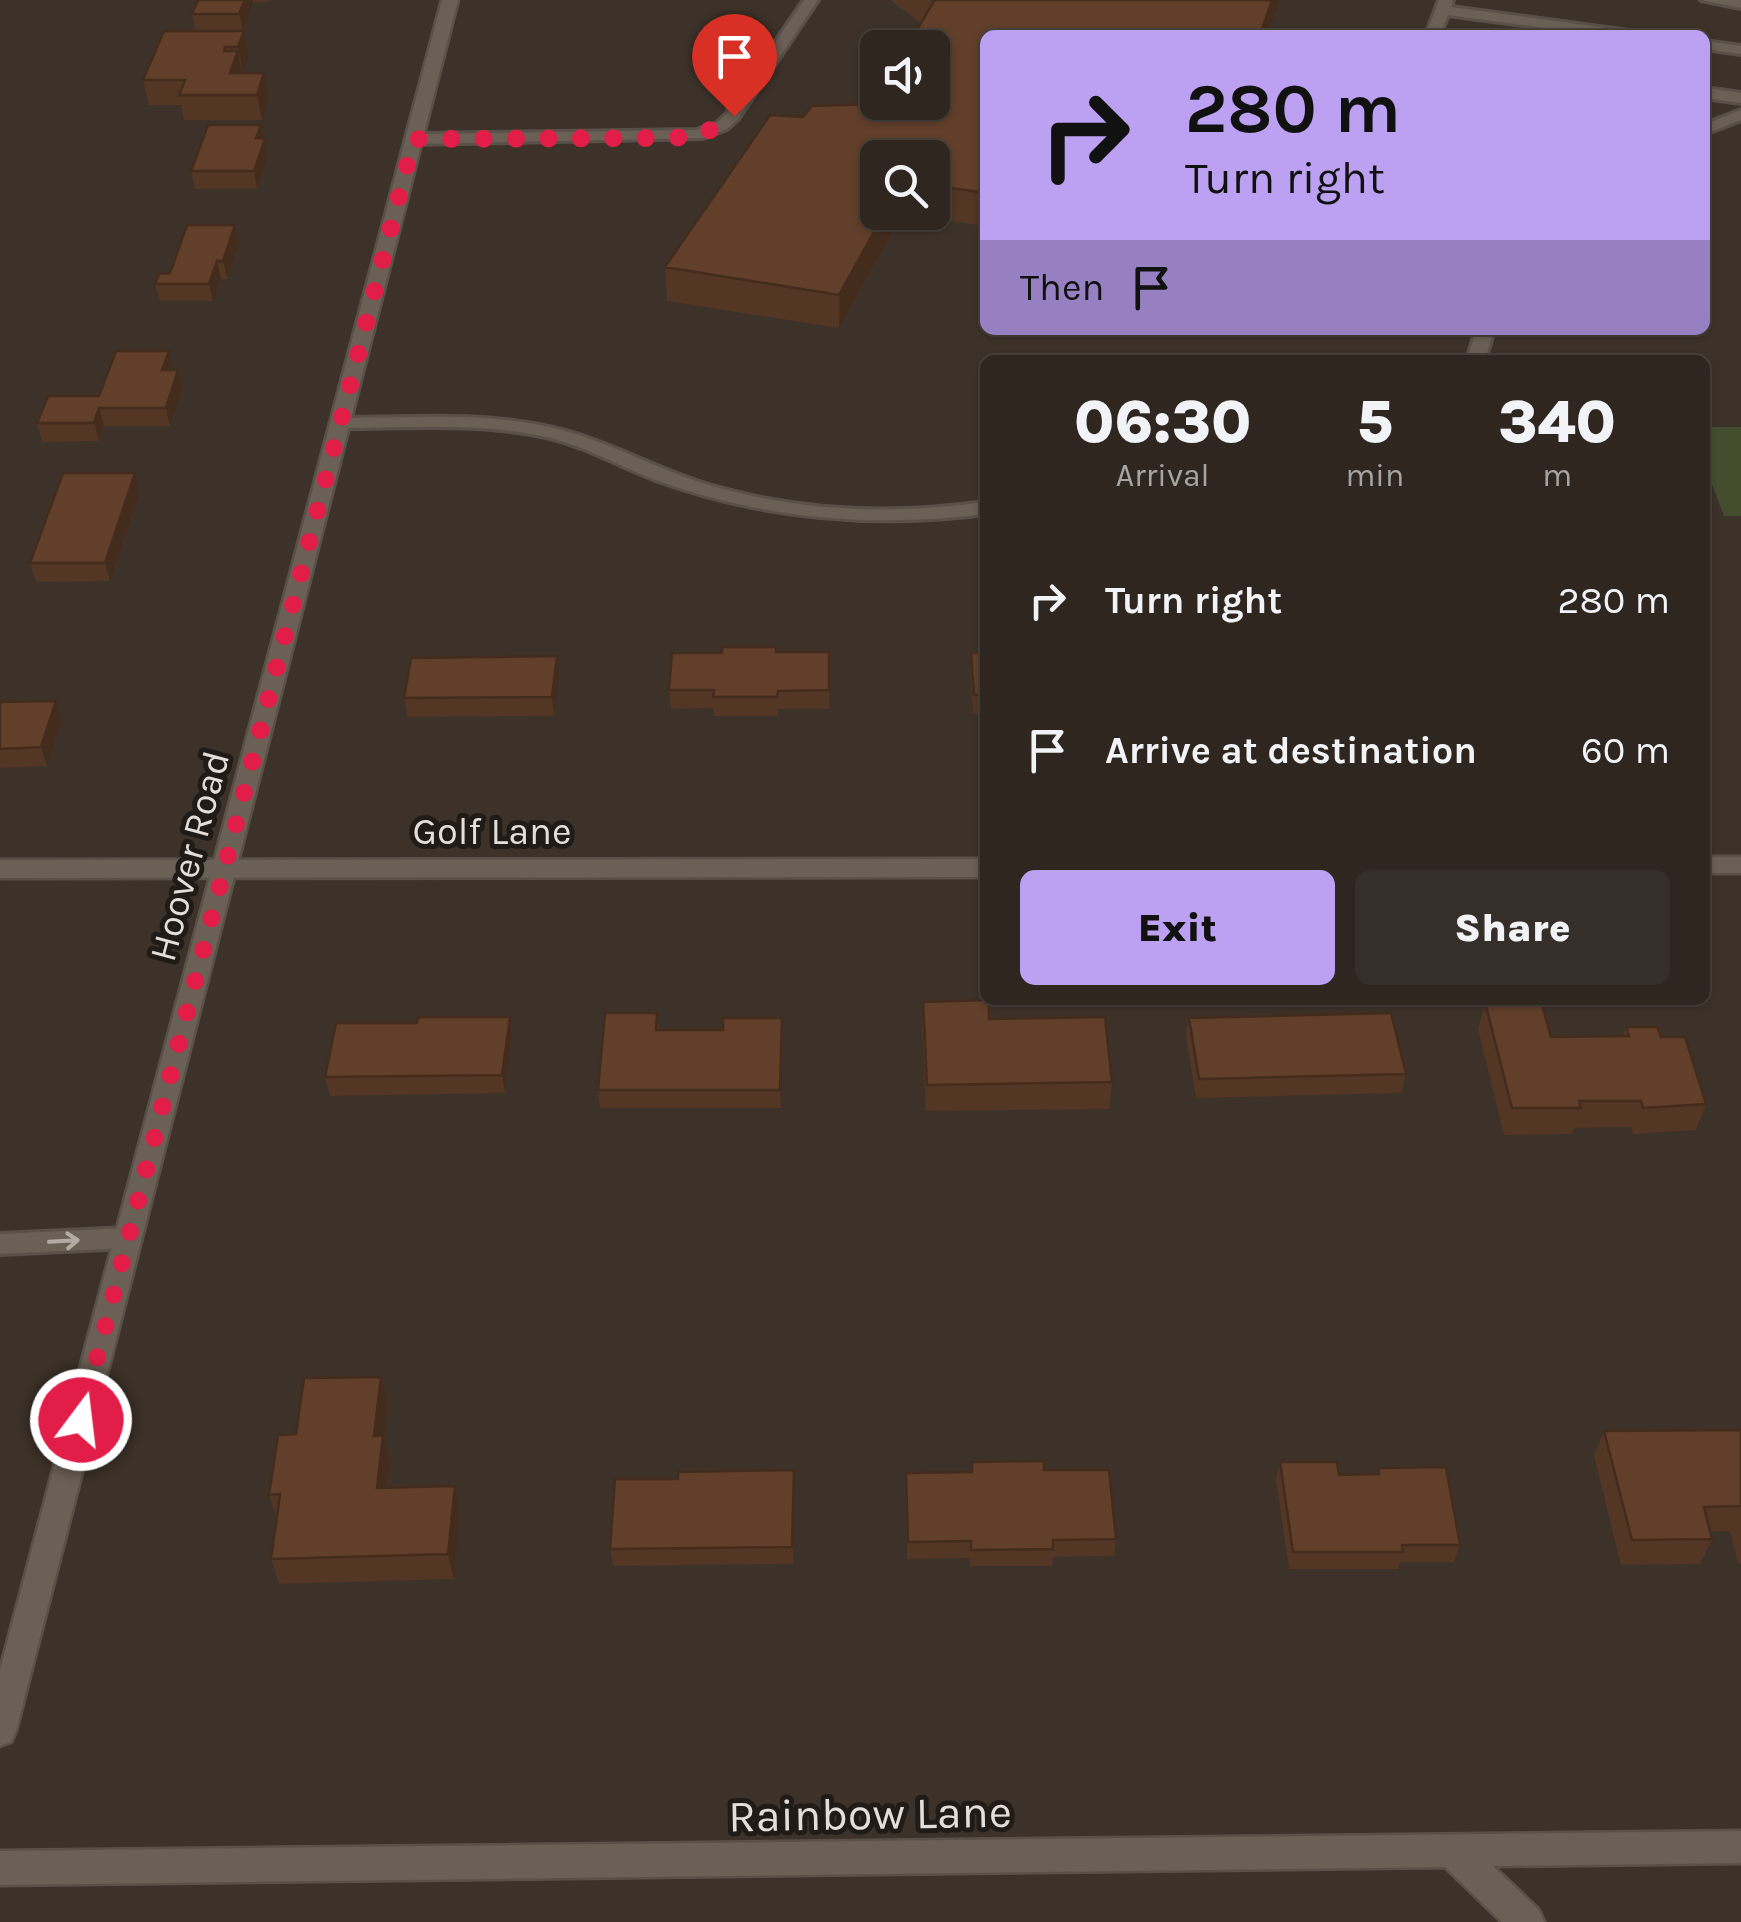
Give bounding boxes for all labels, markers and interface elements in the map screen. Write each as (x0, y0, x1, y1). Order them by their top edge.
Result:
pin (692, 14, 777, 117)
icon: arrive (707, 29, 762, 84)
map controls (860, 30, 950, 230)
button: sound (860, 30, 950, 120)
text: 280 m (1185, 68, 1401, 150)
icon: right (1020, 70, 1150, 200)
button: search (860, 140, 950, 230)
text: Turn right (1185, 152, 1385, 204)
icon: arrive (1124, 260, 1179, 315)
text: Then (1020, 265, 1104, 310)
text: 06:30 (1074, 387, 1251, 457)
text: 5 (1357, 387, 1393, 457)
text: 340 (1498, 387, 1616, 457)
text: Arrival (1116, 457, 1210, 494)
text: min (1345, 457, 1404, 494)
text: m (1542, 457, 1572, 494)
icon: right (1020, 573, 1075, 628)
text: Turn right (1105, 578, 1282, 623)
text: 280 m (1558, 578, 1670, 623)
icon: arrive (1020, 723, 1075, 778)
text: Arrive at destination (1105, 728, 1477, 773)
text: 60 m (1581, 728, 1670, 773)
street label: Hoover Road (140, 746, 239, 966)
street label: Golf Lane (412, 809, 572, 854)
button: Exit (1020, 870, 1335, 985)
button: Share (1355, 870, 1670, 985)
one-way arrow (48, 1231, 80, 1250)
position arrow (29, 1368, 133, 1472)
street label: Rainbow Lane (728, 1786, 1012, 1842)

